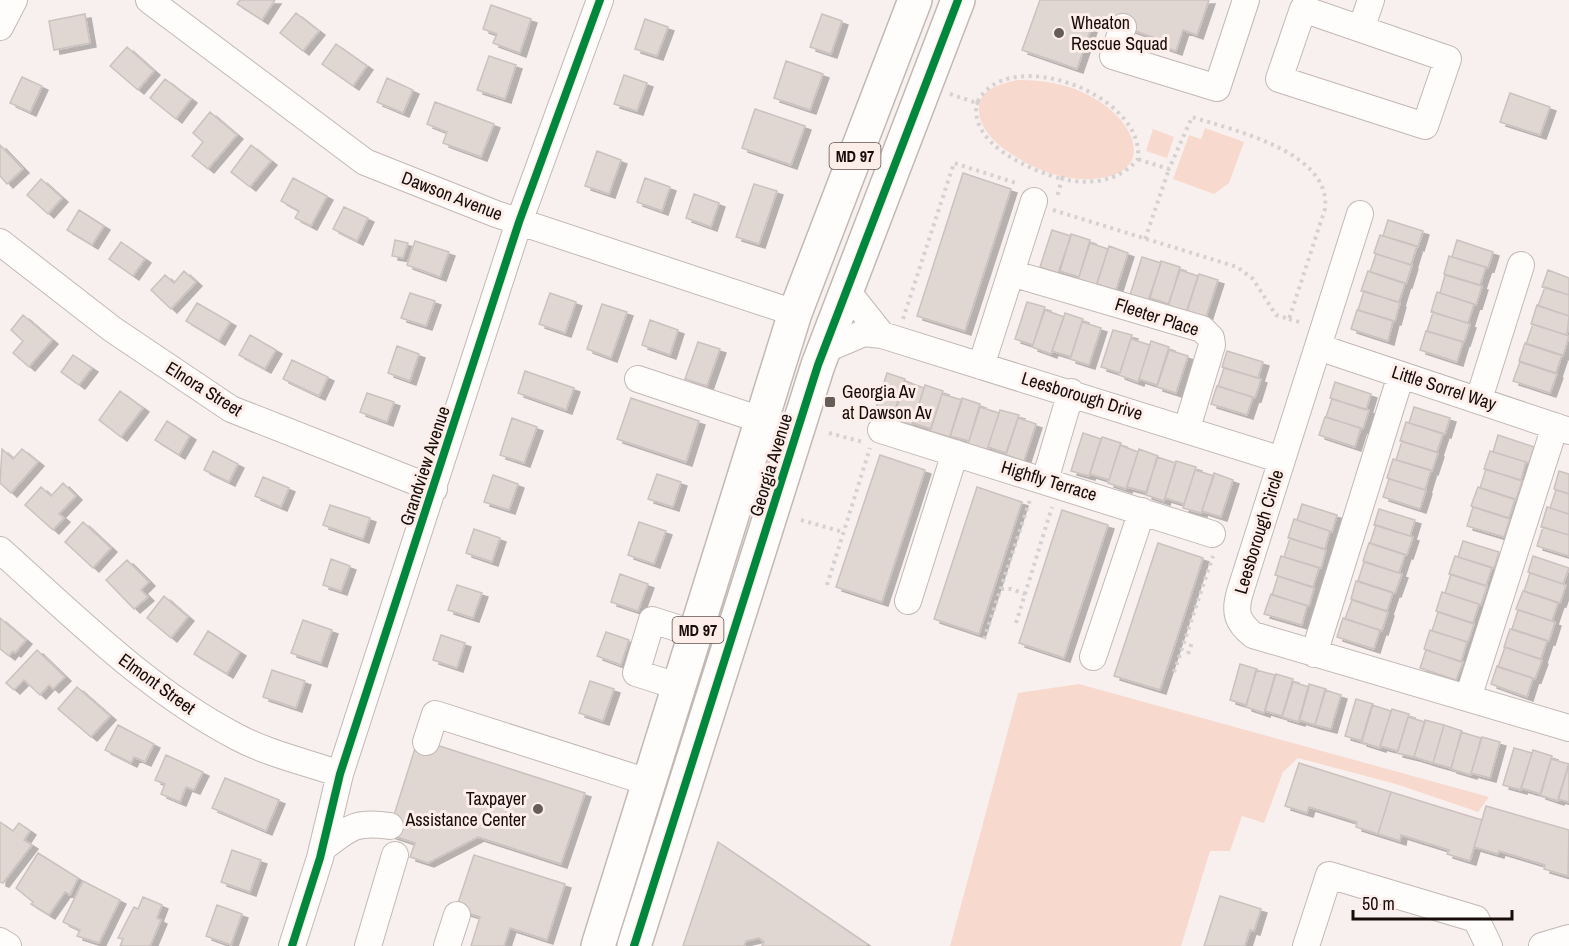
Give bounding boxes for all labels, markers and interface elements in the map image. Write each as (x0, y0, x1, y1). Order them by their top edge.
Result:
place label: Wheaton Rescue Squad (1071, 10, 1168, 56)
marker: Wheaton Rescue Squad (1052, 26, 1066, 40)
road number: MD 97 (830, 143, 880, 169)
street label: Dawson Avenue (398, 165, 506, 226)
street label: Fleeter Place (1112, 291, 1202, 342)
street label: Elnora Street (161, 355, 247, 422)
street label: Little Sorrel Way (1389, 359, 1500, 416)
street label: Leesborough Drive (1018, 365, 1146, 426)
place label: Georgia Av at Dawson Av (842, 379, 933, 425)
marker: Georgia Av at Dawson Av (823, 395, 837, 409)
street label: Grandview Avenue (393, 403, 456, 529)
street label: Georgia Avenue (743, 410, 798, 519)
street label: Highfly Terrace (998, 454, 1100, 507)
street label: Leesborough Circle (1228, 467, 1289, 597)
road number: MD 97 (672, 617, 724, 643)
street label: Elmont Street (114, 647, 201, 720)
place label: Taxpayer Assistance Center (404, 786, 526, 832)
marker: Taxpayer Assistance Center (531, 802, 545, 816)
scale bar (1353, 883, 1512, 921)
text: 50 m (1362, 891, 1395, 916)

